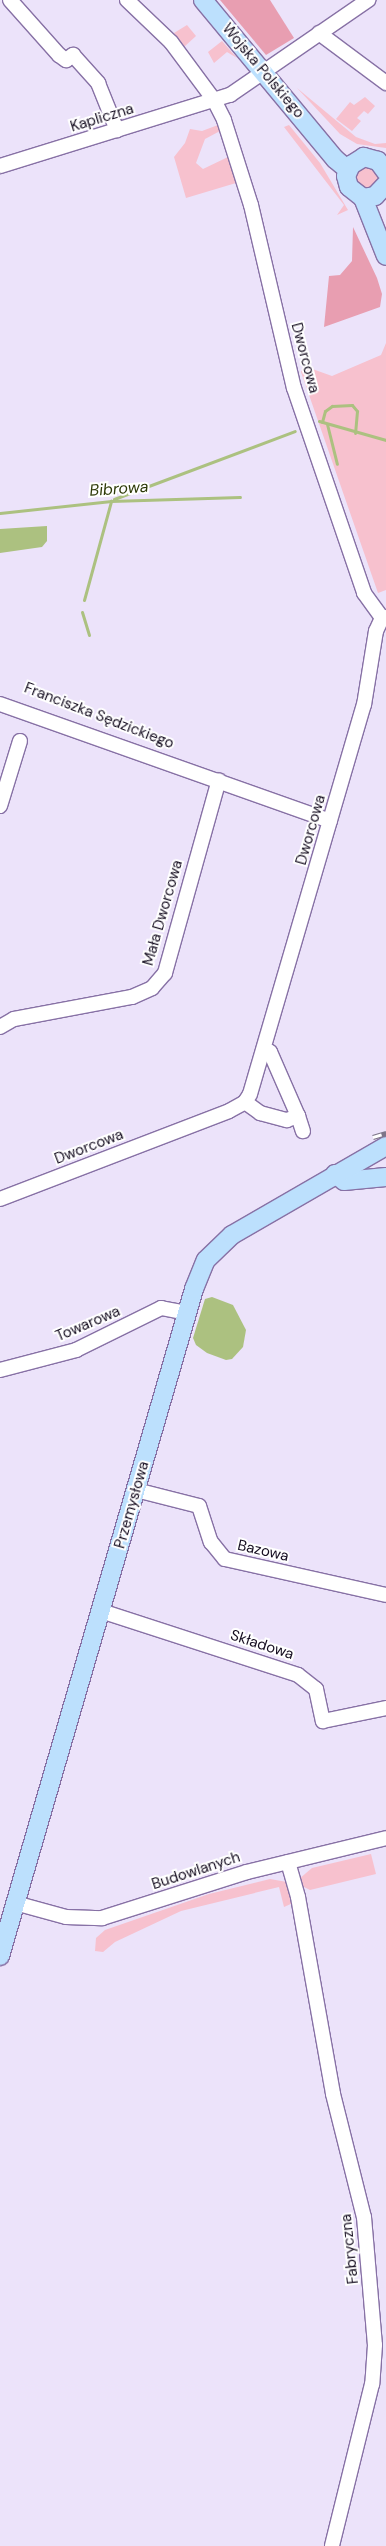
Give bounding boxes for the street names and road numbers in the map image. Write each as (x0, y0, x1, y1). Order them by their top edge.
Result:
street label: Wojska Polskiego (218, 20, 308, 122)
street label: Kapliczna (68, 100, 136, 136)
street label: Dworcowa (287, 321, 323, 395)
street label: Franciszka Sędzickiego (22, 679, 176, 753)
street label: Dworcowa (292, 793, 330, 867)
street label: Mała Dworcowa (139, 858, 187, 968)
street label: Dworcowa (52, 1126, 126, 1168)
street label: Towarowa (53, 1302, 123, 1346)
street label: Przemysłowa (111, 1459, 153, 1551)
street label: Bazowa (236, 1536, 290, 1566)
street label: Składowa (228, 1626, 296, 1664)
street label: Budowlanych (150, 1848, 242, 1894)
street label: Fabryczna (337, 2213, 363, 2285)

